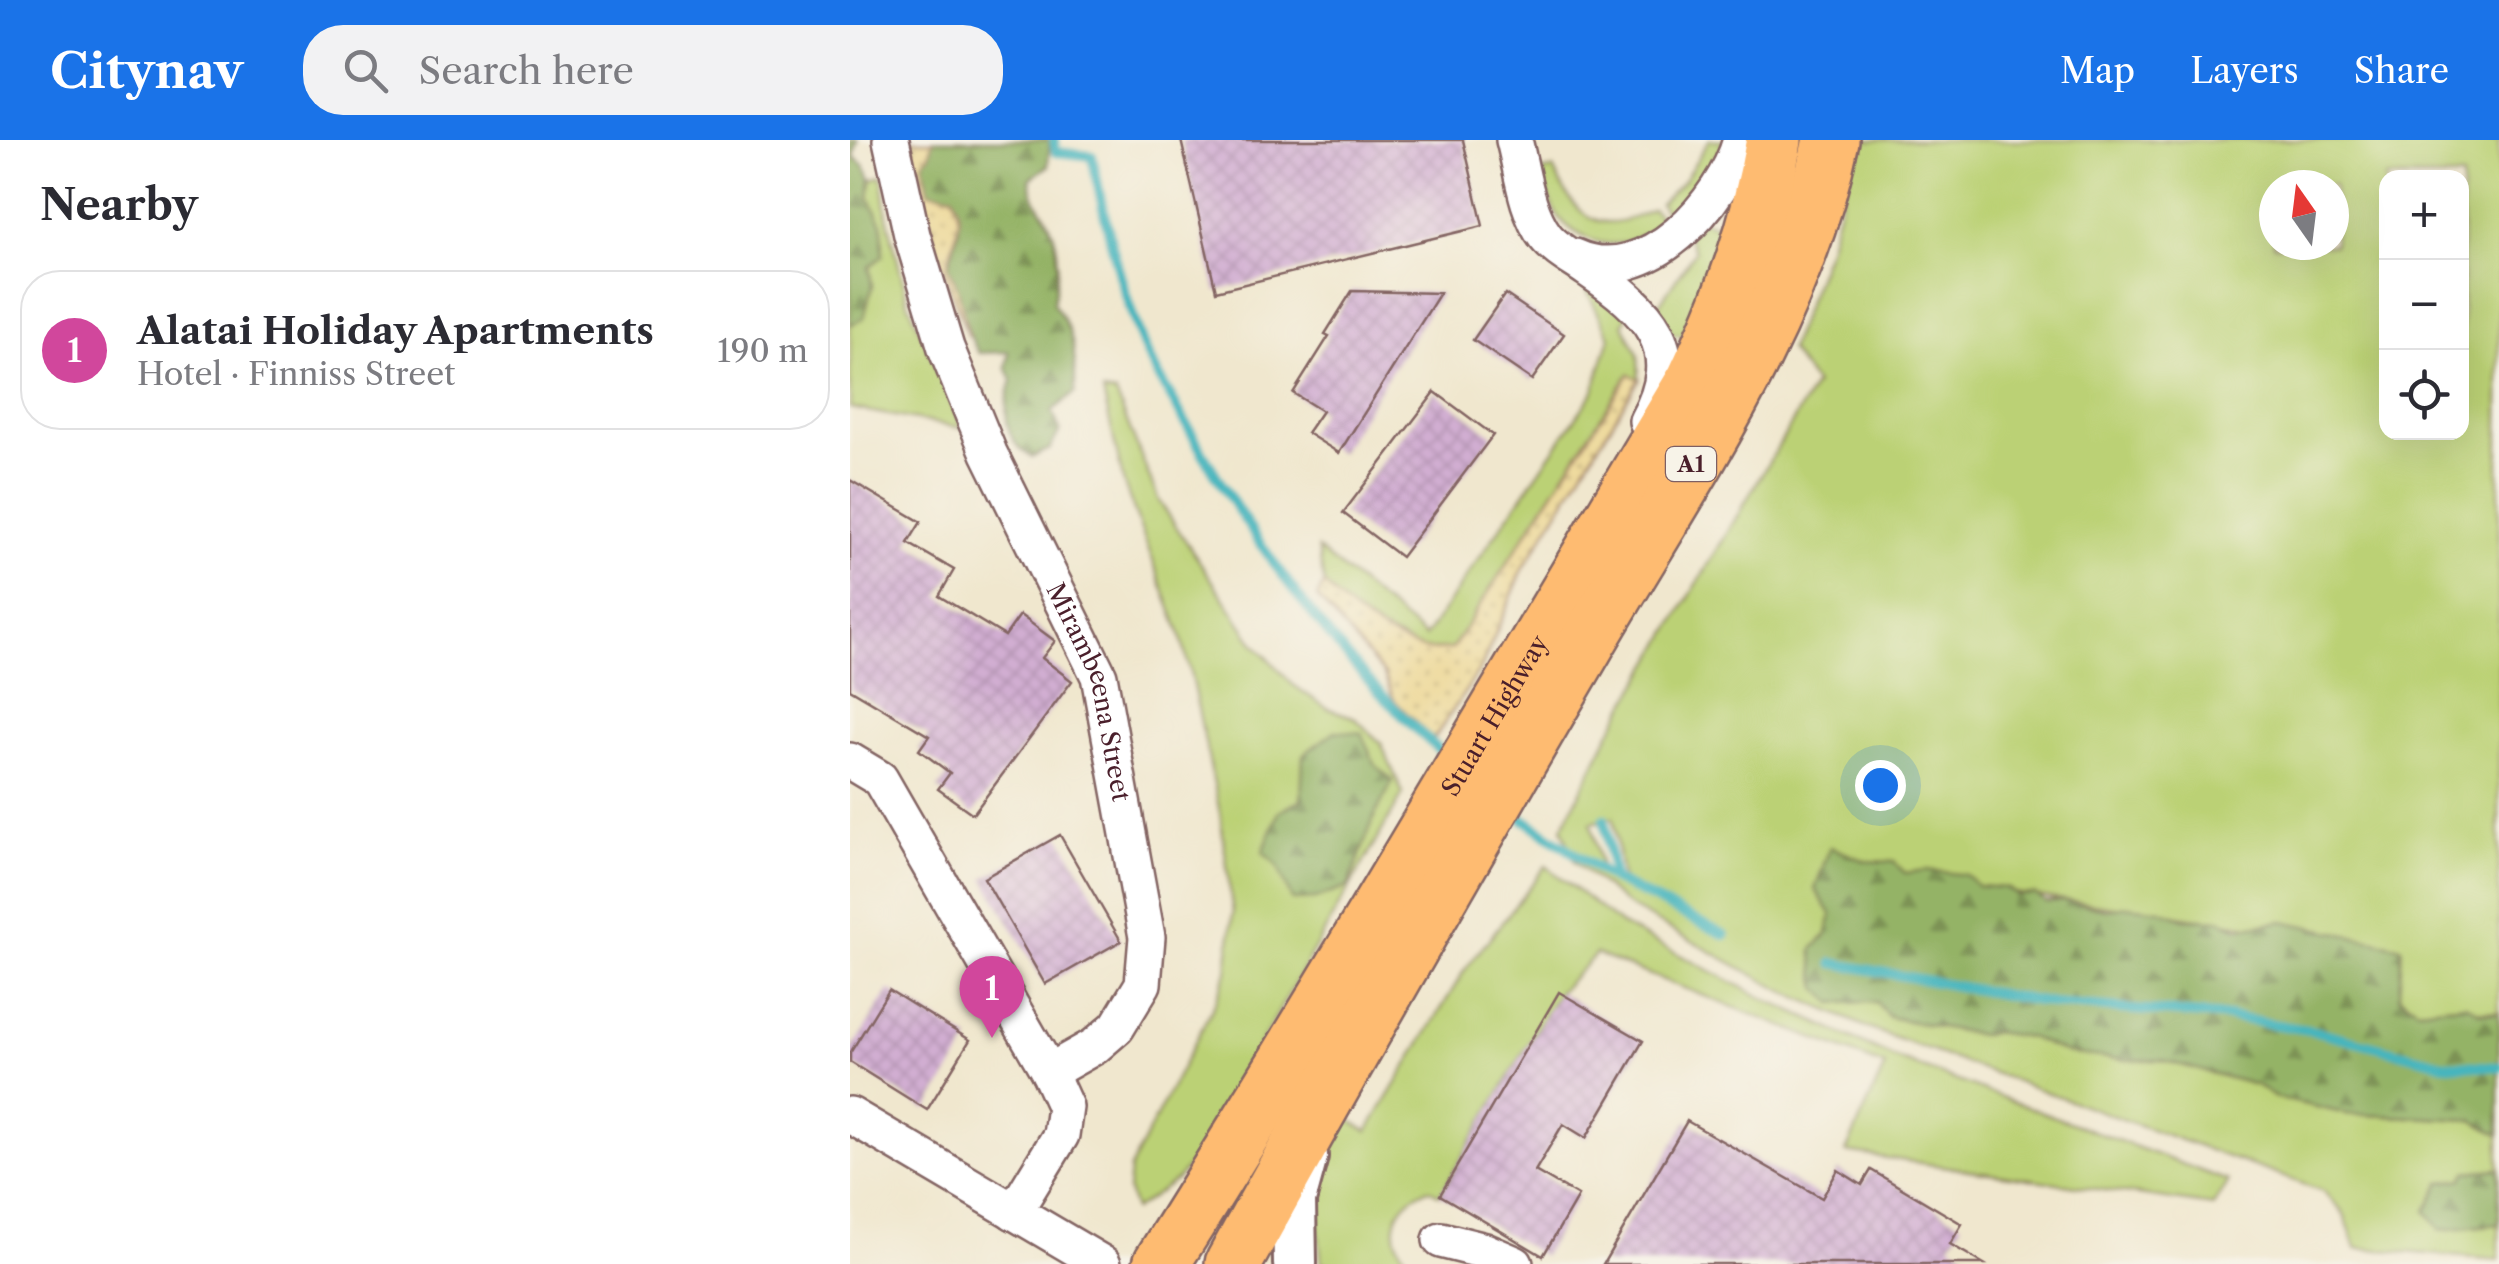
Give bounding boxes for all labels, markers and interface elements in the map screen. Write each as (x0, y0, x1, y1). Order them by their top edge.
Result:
search box (303, 25, 1003, 115)
text: Citynav (50, 41, 243, 100)
icon: search (338, 43, 393, 98)
text: Search here (418, 47, 634, 94)
text: Map (2060, 49, 2135, 92)
text: Layers (2190, 49, 2299, 92)
text: Share (2354, 49, 2449, 92)
north arrow (2259, 170, 2349, 260)
map controls (2379, 170, 2469, 440)
button: + (2379, 170, 2469, 260)
text: Nearby (40, 179, 198, 231)
button: − (2379, 260, 2469, 350)
text: Alatai Holiday Apartments (137, 307, 654, 354)
text: 1 (67, 331, 82, 370)
text: 190 m (717, 331, 808, 370)
button: locate (2379, 350, 2469, 440)
text: Hotel · Finniss Street (137, 354, 455, 393)
road number: A1 (1666, 447, 1716, 481)
street label: Mirambeena Street (1040, 578, 1137, 804)
street label: Stuart Highway (1435, 629, 1555, 802)
your location (1855, 760, 1906, 811)
pin: 1 (960, 956, 1024, 1038)

